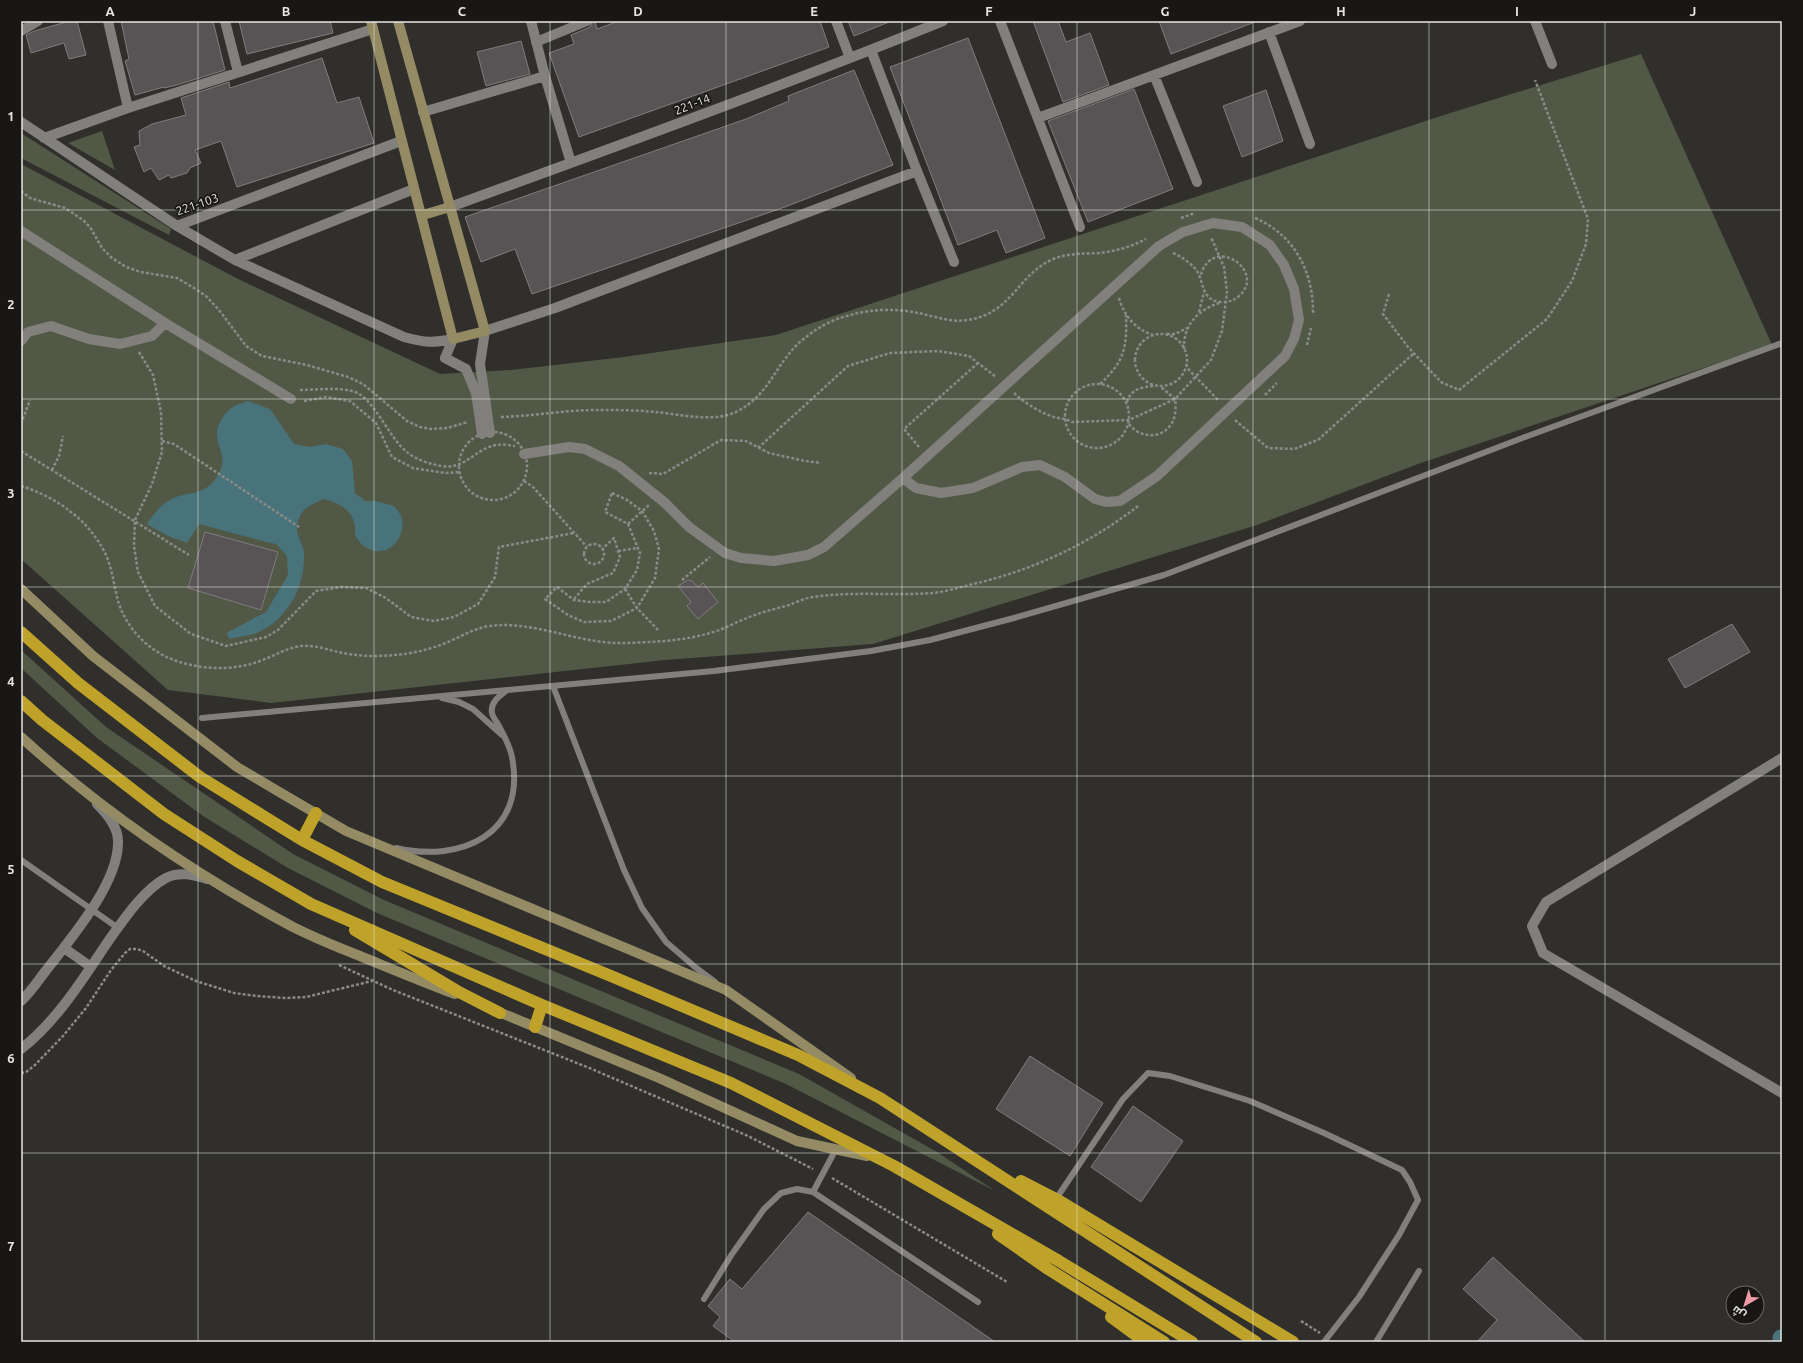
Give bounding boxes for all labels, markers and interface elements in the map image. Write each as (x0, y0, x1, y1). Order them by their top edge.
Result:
text: A (105, 4, 115, 18)
text: B (282, 4, 291, 18)
text: C (458, 4, 467, 18)
text: D (633, 4, 643, 18)
text: E (810, 4, 818, 18)
text: F (985, 4, 993, 18)
text: G (1161, 4, 1170, 18)
text: H (1336, 4, 1346, 18)
text: I (1515, 4, 1519, 18)
text: J (1690, 4, 1696, 18)
street label: 221-14 (672, 91, 712, 117)
text: 1 (7, 109, 15, 123)
street label: 221-103 (174, 191, 220, 217)
text: 2 (7, 297, 15, 311)
text: 3 (7, 486, 15, 500)
text: 4 (7, 674, 15, 688)
text: 5 (7, 862, 15, 876)
text: 6 (7, 1051, 15, 1065)
text: 7 (7, 1239, 15, 1253)
north arrow (1725, 1285, 1765, 1325)
text: ش (1730, 1303, 1749, 1322)

